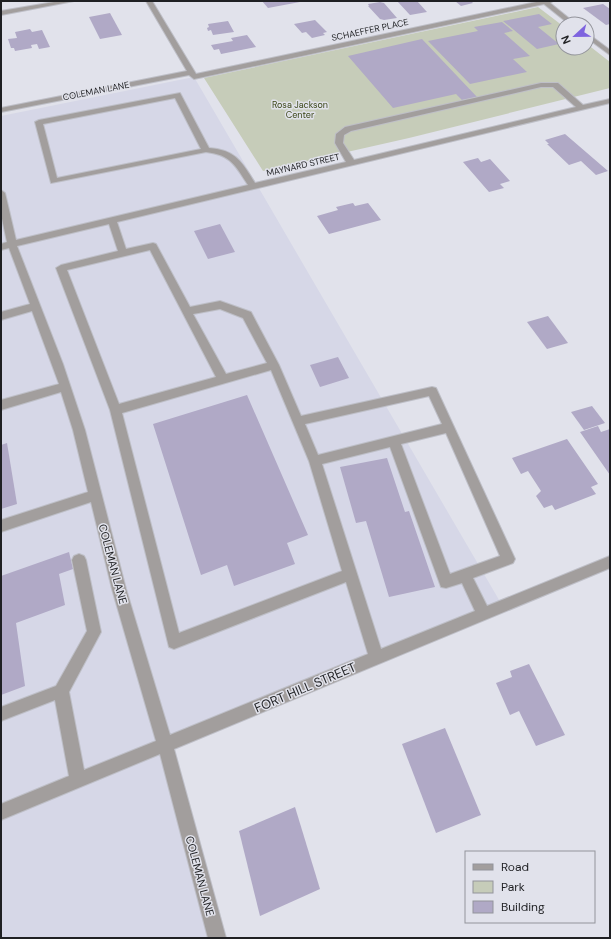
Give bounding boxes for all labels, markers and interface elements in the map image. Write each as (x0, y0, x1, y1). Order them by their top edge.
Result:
street label: SCHAEFFER PLACE (330, 16, 410, 44)
north arrow (555, 16, 595, 56)
text: N (558, 33, 574, 46)
street label: COLEMAN LANE (62, 79, 130, 103)
park label: Rosa Jackson Center (272, 99, 328, 121)
street label: MAYNARD STREET (265, 151, 341, 179)
street label: COLEMAN LANE (96, 522, 130, 606)
street label: FORT HILL STREET (252, 658, 359, 717)
street label: COLEMAN LANE (183, 834, 217, 918)
legend (465, 851, 595, 923)
text: Road (501, 859, 529, 875)
text: Park (501, 879, 525, 895)
text: Building (501, 899, 545, 915)

